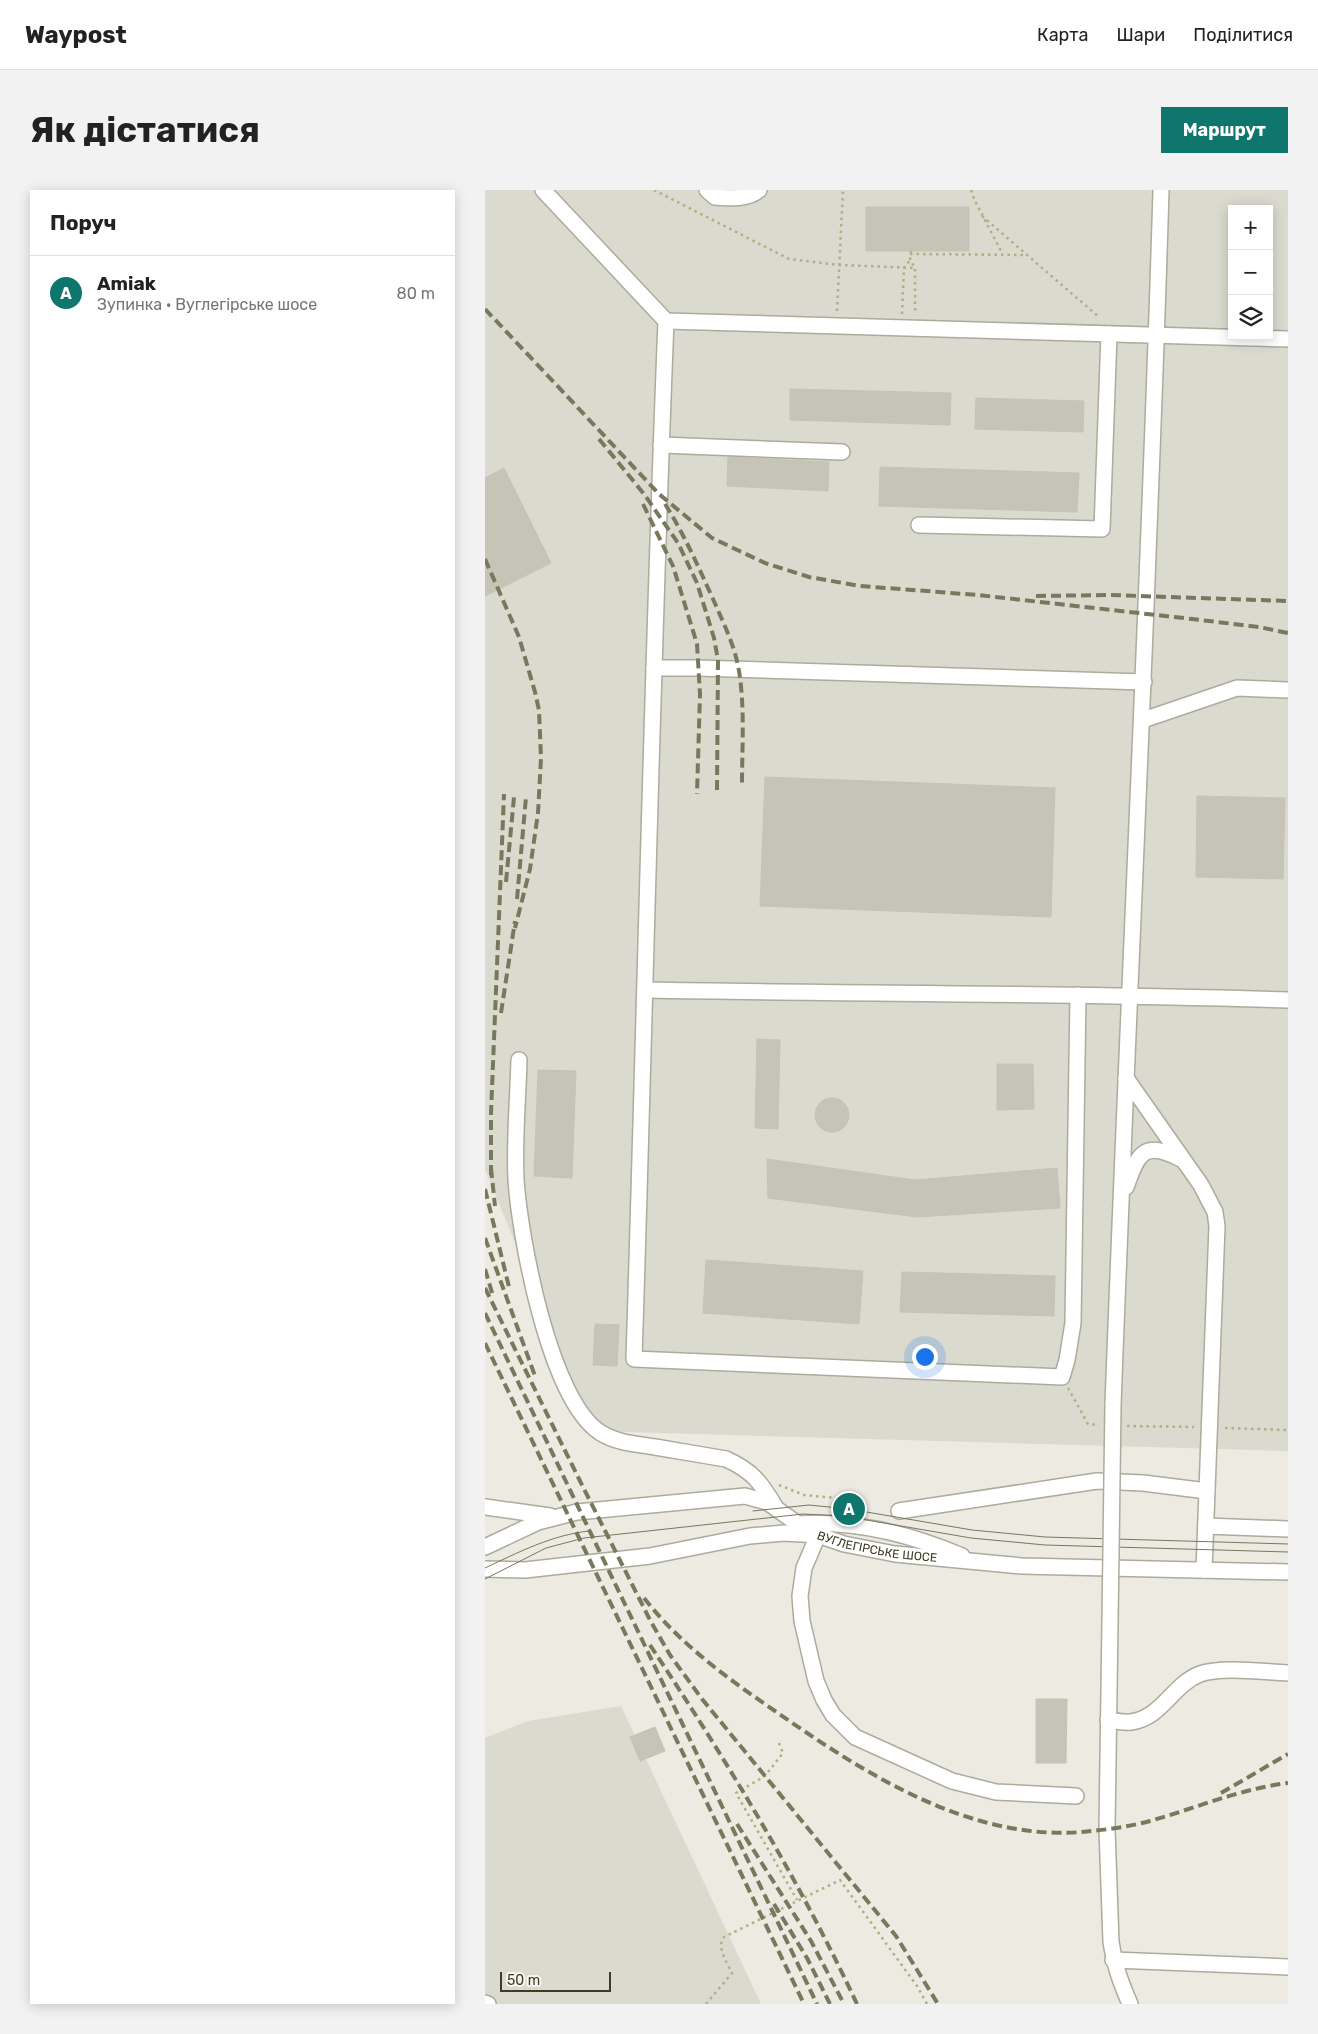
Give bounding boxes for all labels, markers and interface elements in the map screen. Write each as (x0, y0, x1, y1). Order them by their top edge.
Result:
text: Waypost (25, 21, 127, 49)
text: Карта (1037, 24, 1088, 46)
text: Шари (1116, 24, 1165, 46)
text: Поділитися (1193, 24, 1293, 46)
button: Маршрут (1161, 107, 1288, 153)
text: Як дістатися (30, 109, 260, 151)
map controls (1228, 205, 1273, 340)
button: + (1228, 205, 1273, 250)
text: Поруч (50, 210, 116, 235)
button: − (1228, 250, 1273, 295)
text: Amiak (97, 272, 156, 295)
text: A (60, 284, 72, 303)
text: 80 m (397, 284, 435, 303)
text: Зупинка · Вуглегірське шосе (97, 295, 317, 314)
button: layers (1228, 295, 1273, 340)
your location (912, 1344, 938, 1370)
pin: A (833, 1490, 865, 1528)
street label: ВУГЛЕГІРСЬКЕ ШОСЕ (815, 1528, 938, 1565)
scale bar (500, 1969, 611, 1992)
text: 50 m (507, 1972, 540, 1989)

